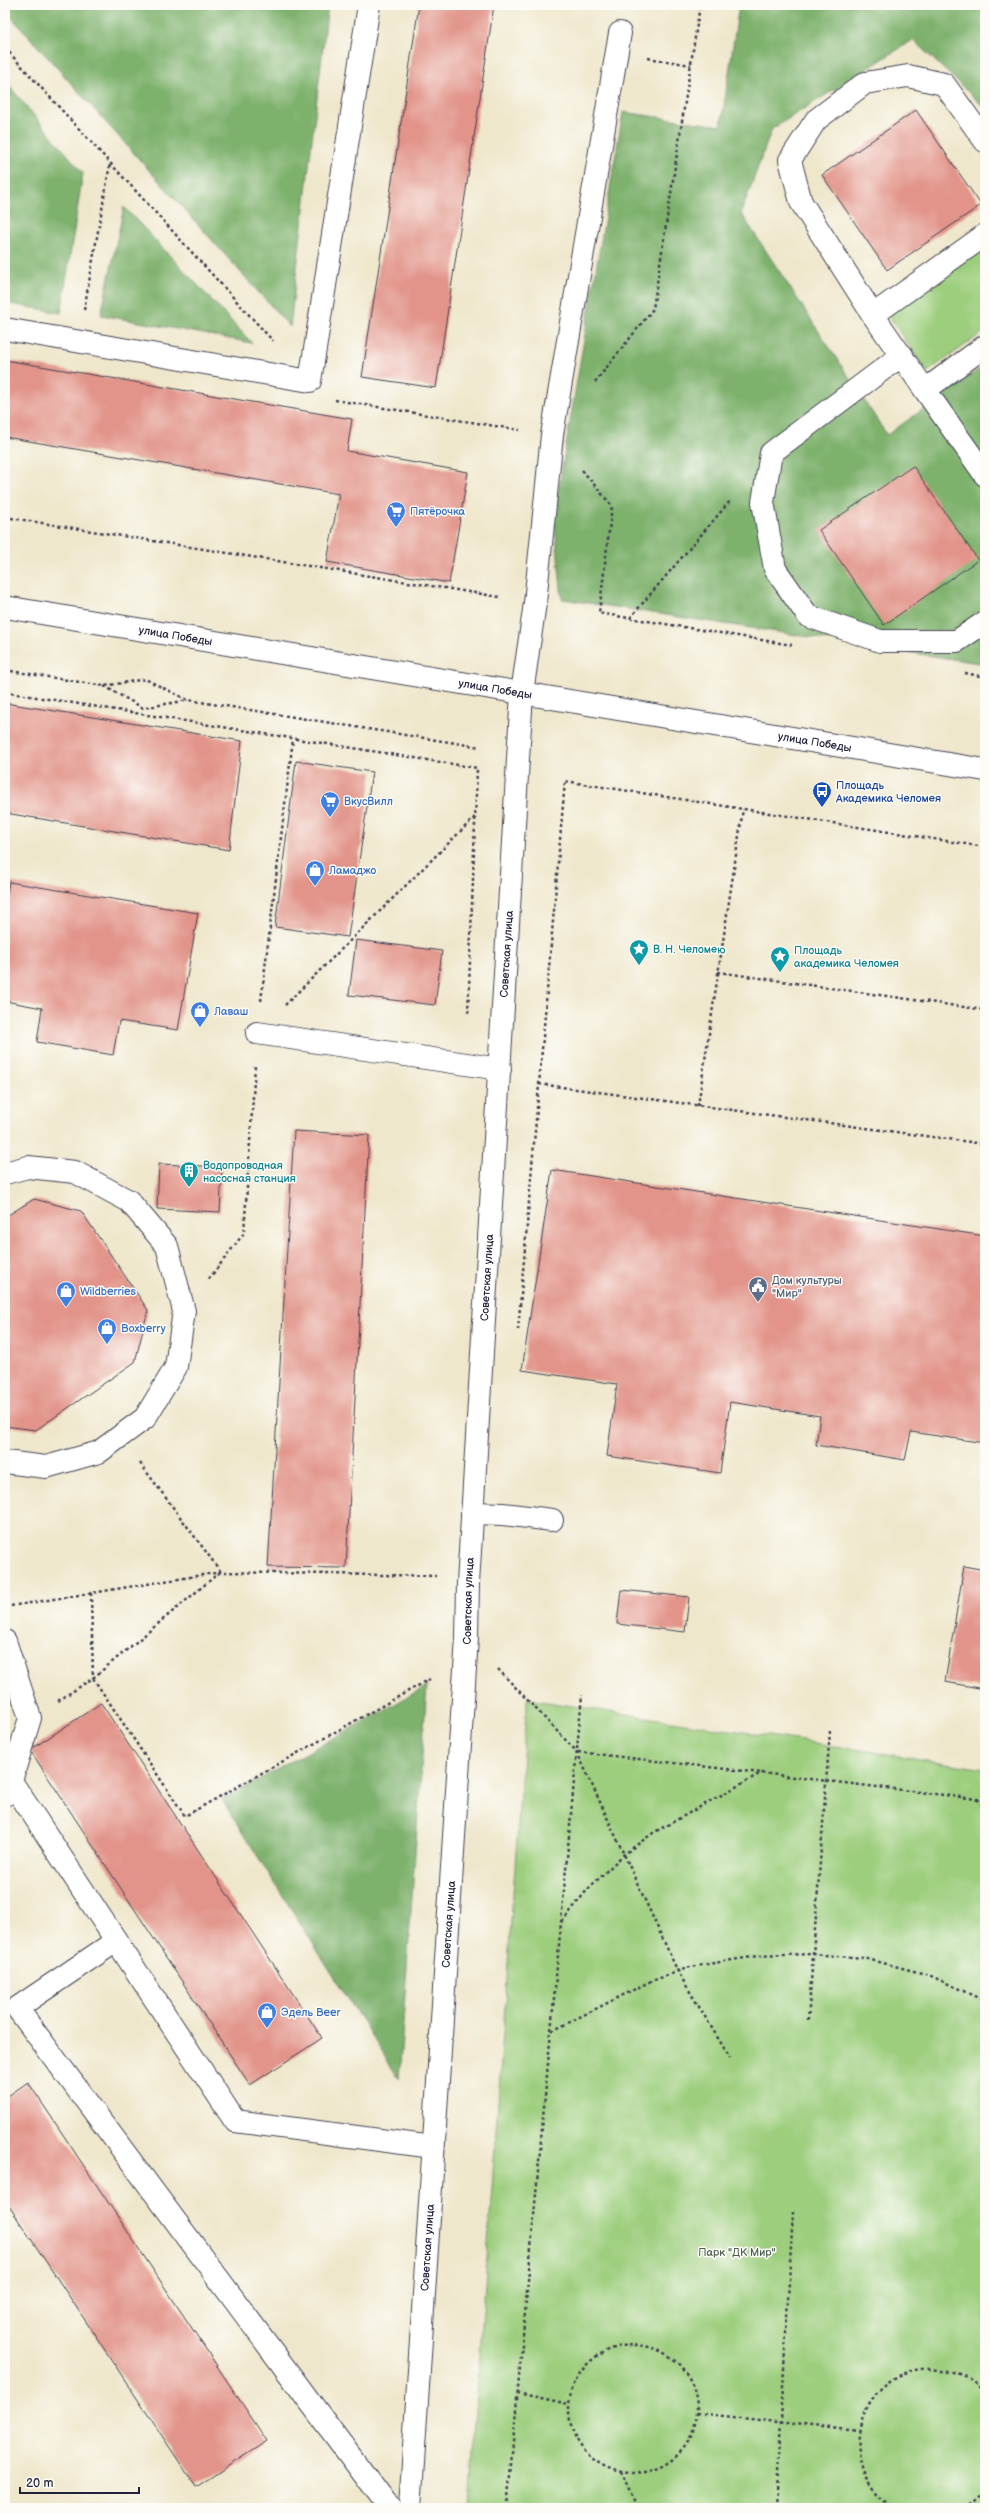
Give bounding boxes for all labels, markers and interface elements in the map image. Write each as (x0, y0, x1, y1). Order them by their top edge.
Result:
supermarket icon: Пятёрочка (385, 500, 407, 528)
place label: Пятёрочка (410, 505, 466, 518)
street label: улица Победы (138, 623, 213, 648)
street label: улица Победы (457, 677, 533, 702)
street label: улица Победы (777, 730, 853, 755)
place label: Площадь Академика Челомея (835, 779, 941, 805)
bus stop icon: Площадь Академика Челомея (811, 780, 833, 808)
supermarket icon: ВкусВилл (319, 790, 341, 818)
place label: ВкусВилл (344, 795, 393, 808)
shop icon: Ламаджо (304, 859, 326, 887)
place label: Ламаджо (328, 864, 376, 877)
street label: Советская улица (498, 910, 516, 998)
place icon: В. Н. Челомею (628, 938, 650, 966)
place label: В. Н. Челомею (653, 943, 725, 956)
place label: Площадь академика Челомея (794, 944, 899, 970)
place icon: Площадь академика Челомея (769, 945, 791, 973)
shop icon: Лаваш (189, 1000, 211, 1028)
place label: Лаваш (213, 1005, 248, 1018)
place label: Водопроводная насосная станция (203, 1159, 296, 1185)
building icon: Водопроводная насосная станция (178, 1160, 200, 1188)
street label: Советская улица (478, 1233, 496, 1321)
place label: Дом культуры "Мир" (772, 1274, 842, 1300)
public building icon: Дом культуры "Мир" (747, 1275, 769, 1303)
shop icon: Wildberries (55, 1280, 77, 1308)
place label: Wildberries (80, 1285, 137, 1298)
shop icon: Boxberry (96, 1317, 118, 1345)
place label: Boxberry (121, 1322, 166, 1335)
street label: Советская улица (461, 1556, 477, 1645)
street label: Советская улица (439, 1880, 458, 1968)
shop icon: Эдель Beer (256, 2001, 278, 2029)
place label: Эдель Beer (281, 2006, 342, 2019)
street label: Советская улица (418, 2203, 437, 2292)
park label: Парк "ДК Мир" (698, 2246, 776, 2259)
scale bar (20, 2469, 139, 2495)
text: 20 m (26, 2476, 53, 2491)

